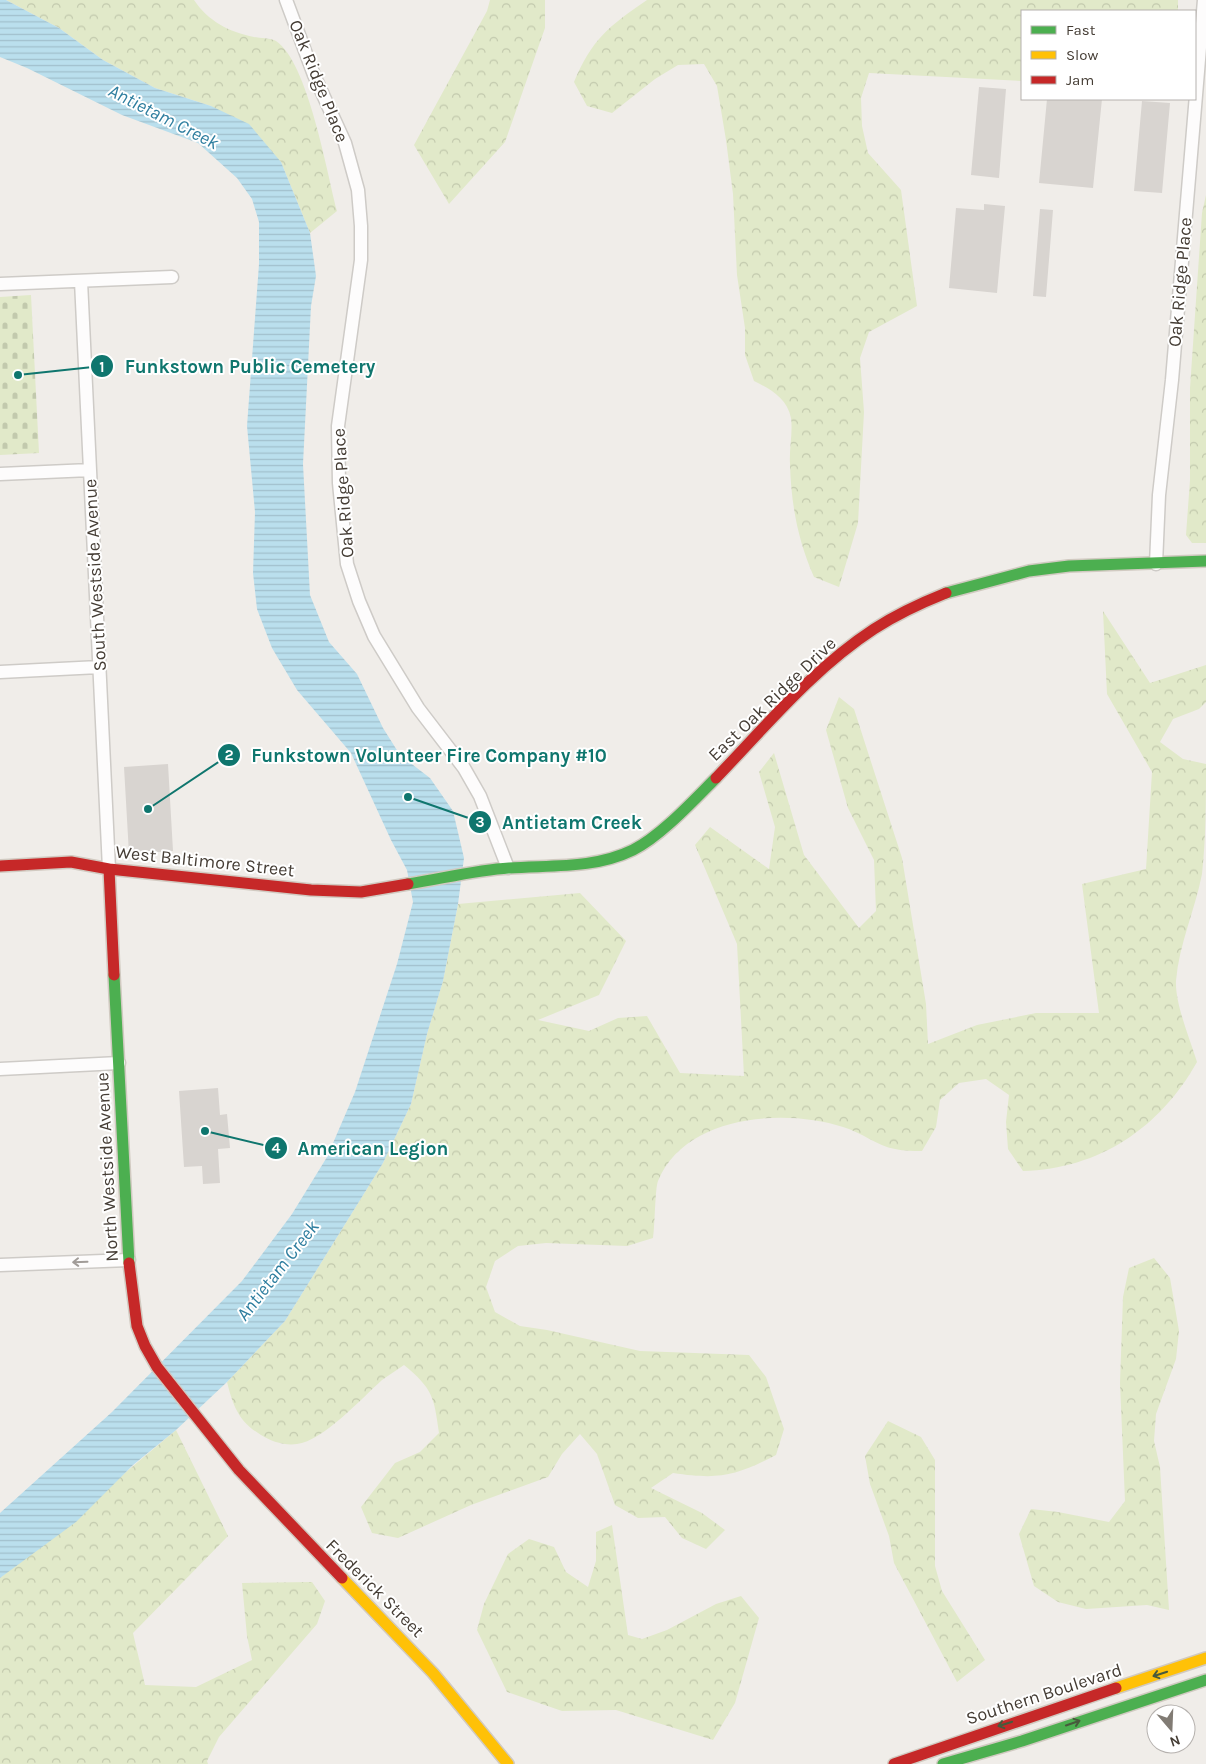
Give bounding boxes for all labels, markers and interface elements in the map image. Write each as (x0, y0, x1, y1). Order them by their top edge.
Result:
legend (1021, 10, 1196, 100)
street label: Oak Ridge Place (284, 17, 354, 145)
text: Fast (1066, 21, 1096, 39)
text: Slow (1066, 46, 1098, 64)
text: Jam (1066, 71, 1094, 89)
water label: Antietam Creek (105, 80, 223, 154)
street label: Oak Ridge Place (1163, 216, 1197, 348)
callout: Funkstown Public Cemetery (90, 349, 385, 383)
text: Funkstown Public Cemetery (125, 356, 376, 378)
text: 1 (99, 358, 105, 376)
street label: Oak Ridge Place (327, 427, 359, 559)
street label: South Westside Avenue (79, 478, 111, 672)
street label: East Oak Ridge Drive (703, 632, 841, 766)
callout: Funkstown Volunteer Fire Company #10 (216, 738, 617, 772)
text: Funkstown Volunteer Fire Company #10 (251, 745, 607, 767)
text: 2 (224, 746, 234, 764)
callout: Antietam Creek (467, 805, 652, 839)
text: Antietam Creek (502, 812, 642, 834)
text: 3 (475, 813, 485, 831)
street label: West Baltimore Street (115, 841, 296, 881)
street label: North Westside Avenue (91, 1072, 123, 1262)
callout: American Legion (263, 1131, 459, 1165)
text: American Legion (298, 1138, 448, 1160)
text: 4 (272, 1139, 281, 1157)
water label: Antietam Creek (232, 1216, 324, 1325)
one-way arrow (73, 1257, 89, 1267)
street label: Frederick Street (321, 1534, 429, 1642)
street label: Southern Boulevard (963, 1658, 1125, 1730)
one-way arrow (1153, 1670, 1168, 1679)
north arrow (1146, 1704, 1196, 1754)
one-way arrow (1065, 1718, 1081, 1727)
one-way arrow (998, 1720, 1014, 1730)
text: N (1168, 1731, 1183, 1750)

